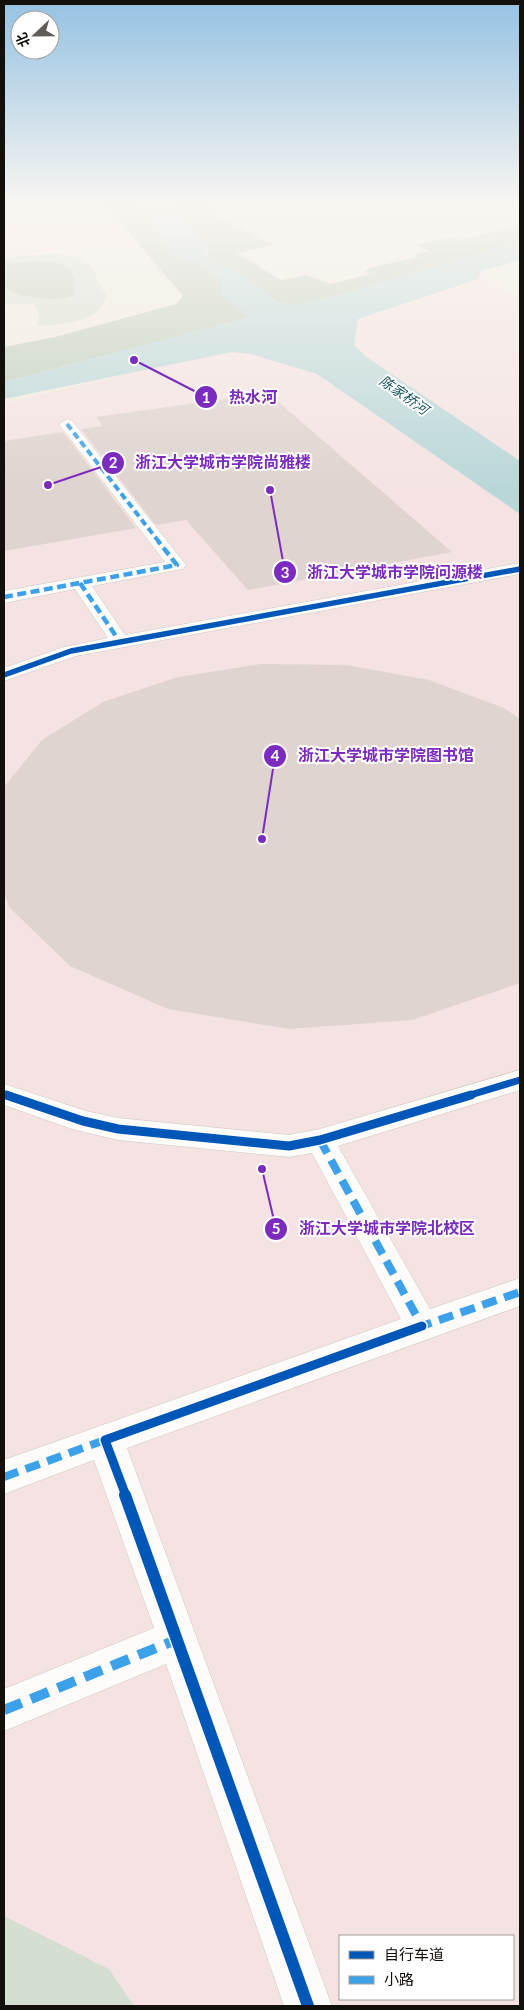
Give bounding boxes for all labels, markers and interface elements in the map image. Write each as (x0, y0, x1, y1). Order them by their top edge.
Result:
north arrow (10, 10, 60, 60)
text: 北 (12, 30, 33, 50)
water label: 陈家桥河 (376, 372, 435, 419)
callout: 热水河 (194, 382, 287, 413)
text: 热水河 (229, 387, 277, 406)
text: 1 (202, 388, 210, 406)
callout: 浙江大学城市学院尚雅楼 (100, 447, 321, 478)
text: 浙江大学城市学院尚雅楼 (135, 452, 311, 471)
text: 2 (109, 453, 118, 471)
callout: 浙江大学城市学院问源楼 (272, 557, 493, 588)
text: 浙江大学城市学院问源楼 (307, 562, 483, 581)
text: 3 (281, 563, 289, 581)
callout: 浙江大学城市学院图书馆 (263, 740, 484, 771)
text: 浙江大学城市学院图书馆 (298, 745, 474, 764)
text: 4 (271, 746, 280, 764)
callout: 浙江大学城市学院北校区 (264, 1213, 485, 1244)
text: 浙江大学城市学院北校区 (299, 1218, 475, 1237)
text: 5 (272, 1219, 280, 1237)
legend (339, 1935, 514, 2000)
text: 自行车道 (384, 1945, 444, 1963)
text: 小路 (384, 1970, 414, 1988)

